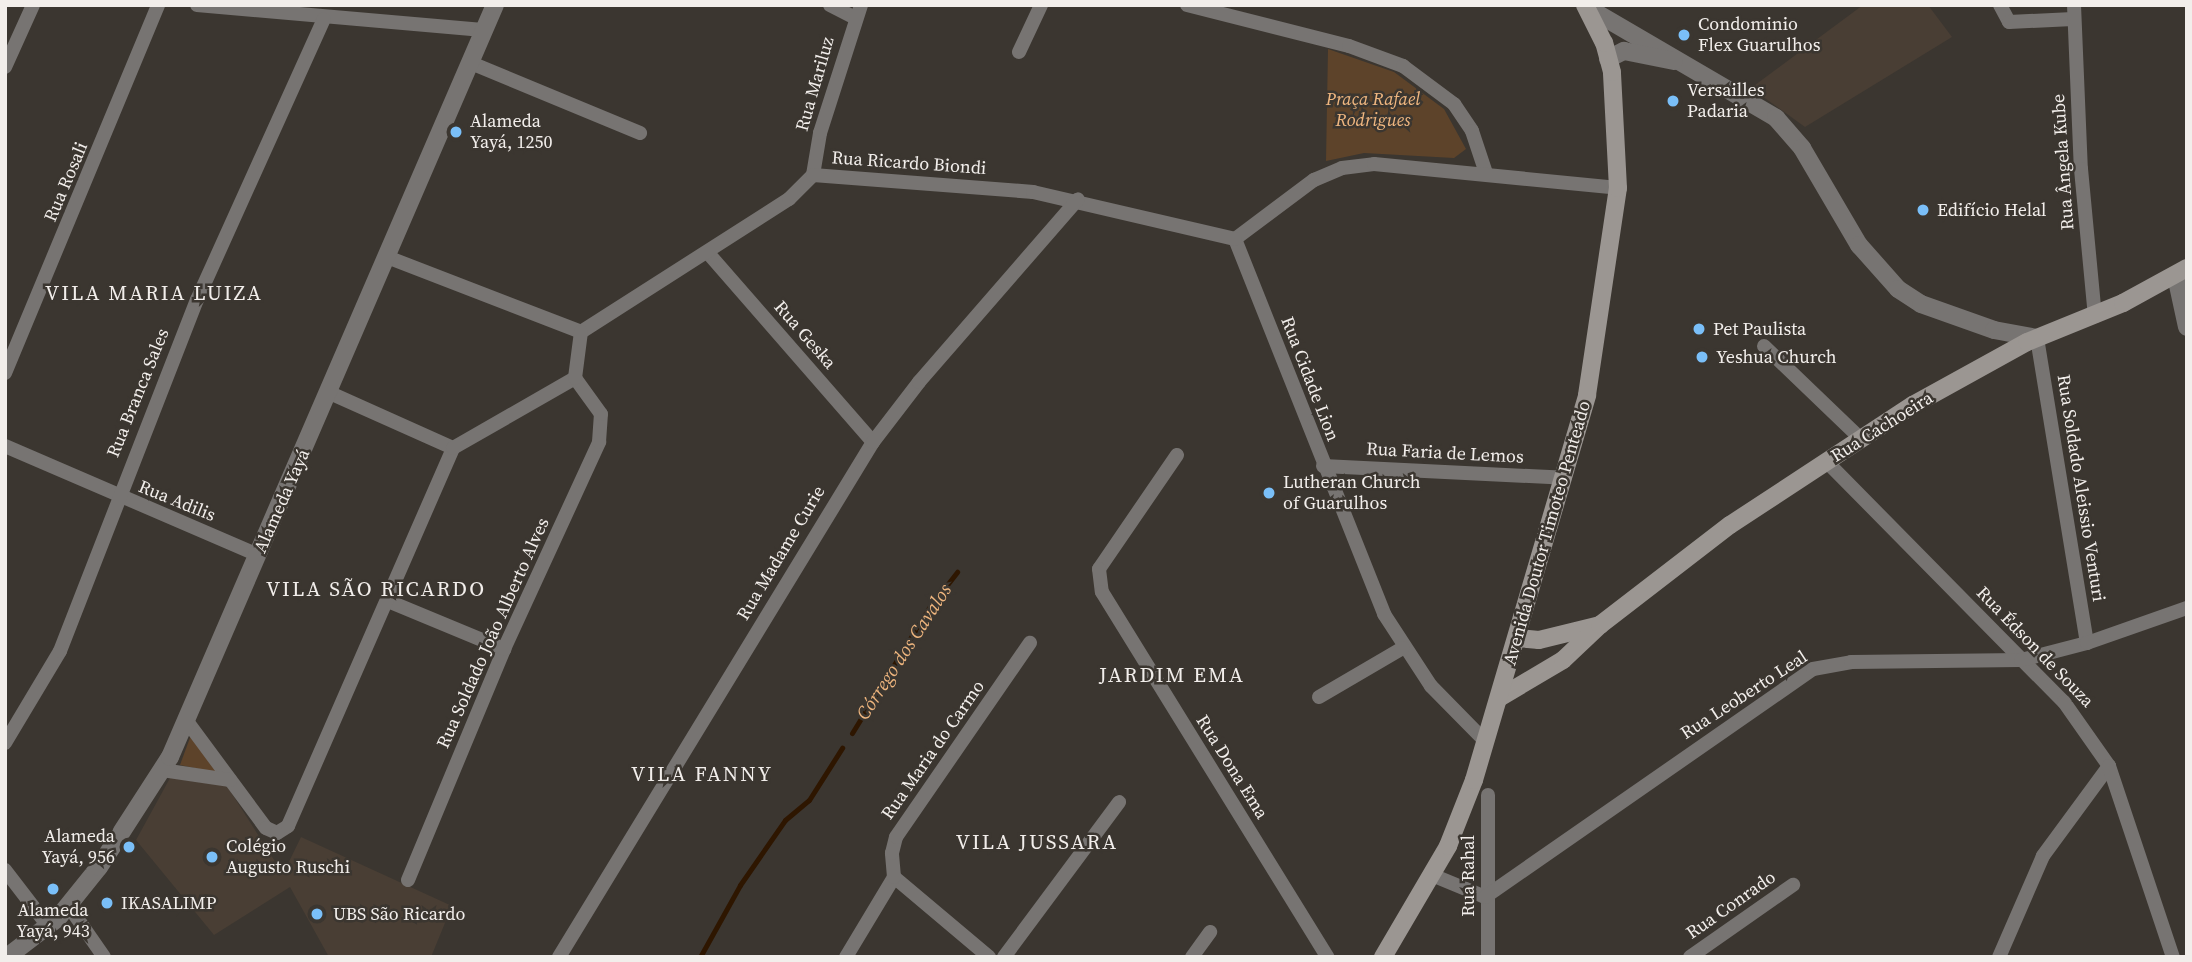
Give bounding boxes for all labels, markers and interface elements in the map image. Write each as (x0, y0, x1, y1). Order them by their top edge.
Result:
place label: Condominio Flex Guarulhos (1698, 14, 1820, 56)
marker: Condominio Flex Guarulhos (1676, 27, 1692, 43)
street label: Rua Mariluz (791, 34, 839, 134)
place label: Versailles Padaria (1687, 80, 1765, 122)
park label: Praça Rafael Rodrigues (1326, 89, 1420, 132)
marker: Versailles Padaria (1665, 93, 1681, 109)
street label: Rua Ângela Kube (2047, 93, 2079, 231)
place label: Alameda Yayá, 1250 (470, 111, 553, 154)
marker: Alameda Yayá, 1250 (448, 124, 464, 140)
street label: Rua Rosali (40, 139, 92, 225)
street label: Rua Ricardo Biondi (831, 147, 987, 179)
place label: Edifício Helal (1937, 199, 2046, 221)
marker: Edifício Helal (1915, 202, 1931, 218)
district label: VILA MARIA LUIZA (47, 280, 261, 306)
street label: Rua Geska (769, 296, 841, 374)
street label: Rua Cidade Lion (1276, 314, 1344, 444)
place label: Pet Paulista (1713, 318, 1806, 340)
marker: Pet Paulista (1691, 321, 1707, 337)
street label: Rua Branca Sales (102, 325, 174, 461)
place label: Yeshua Church (1716, 346, 1837, 368)
marker: Yeshua Church (1694, 349, 1710, 365)
street label: Rua Soldado Aleissio Venturi (2052, 373, 2110, 603)
street label: Rua Cachoeira (1827, 387, 1937, 467)
street label: Avenida Doutor Timoteo Penteado (1499, 398, 1595, 668)
street label: Rua Faria de Lemos (1366, 438, 1524, 468)
street label: Alameda Yayá (249, 445, 315, 557)
place label: Lutheran Church of Guarulhos (1283, 472, 1421, 514)
street label: Rua Adilis (135, 476, 219, 526)
street label: Rua Madame Curie (732, 482, 830, 624)
marker: Lutheran Church of Guarulhos (1261, 485, 1277, 501)
street label: Rua Soldado João Alberto Alves (432, 514, 554, 752)
district label: VILA SÃO RICARDO (268, 576, 484, 602)
water label: Córrego dos Cavalos (852, 580, 956, 724)
street label: Rua Édson de Souza (1972, 582, 2098, 712)
street label: Rua Leoberto Leal (1677, 646, 1811, 744)
district label: JARDIM EMA (1100, 662, 1244, 688)
street label: Rua Maria do Carmo (877, 676, 989, 824)
street label: Rua Dona Ema (1191, 711, 1273, 823)
district label: VILA FANNY (632, 761, 772, 787)
place label: Alameda Yayá, 956 (41, 826, 115, 868)
district label: VILA JUSSARA (957, 829, 1117, 855)
street label: Rua Rahal (1457, 835, 1479, 917)
place label: Colégio Augusto Ruschi (226, 836, 350, 878)
marker: Alameda Yayá, 956 (121, 839, 137, 855)
marker: Colégio Augusto Ruschi (204, 849, 220, 865)
street label: Rua Conrado (1682, 866, 1780, 944)
marker: Alameda Yayá, 943 (45, 881, 61, 897)
place label: IKASALIMP (121, 892, 216, 914)
marker: IKASALIMP (99, 895, 115, 911)
place label: Alameda Yayá, 943 (16, 900, 90, 942)
place label: UBS São Ricardo (333, 903, 465, 925)
marker: UBS São Ricardo (307, 904, 327, 924)

